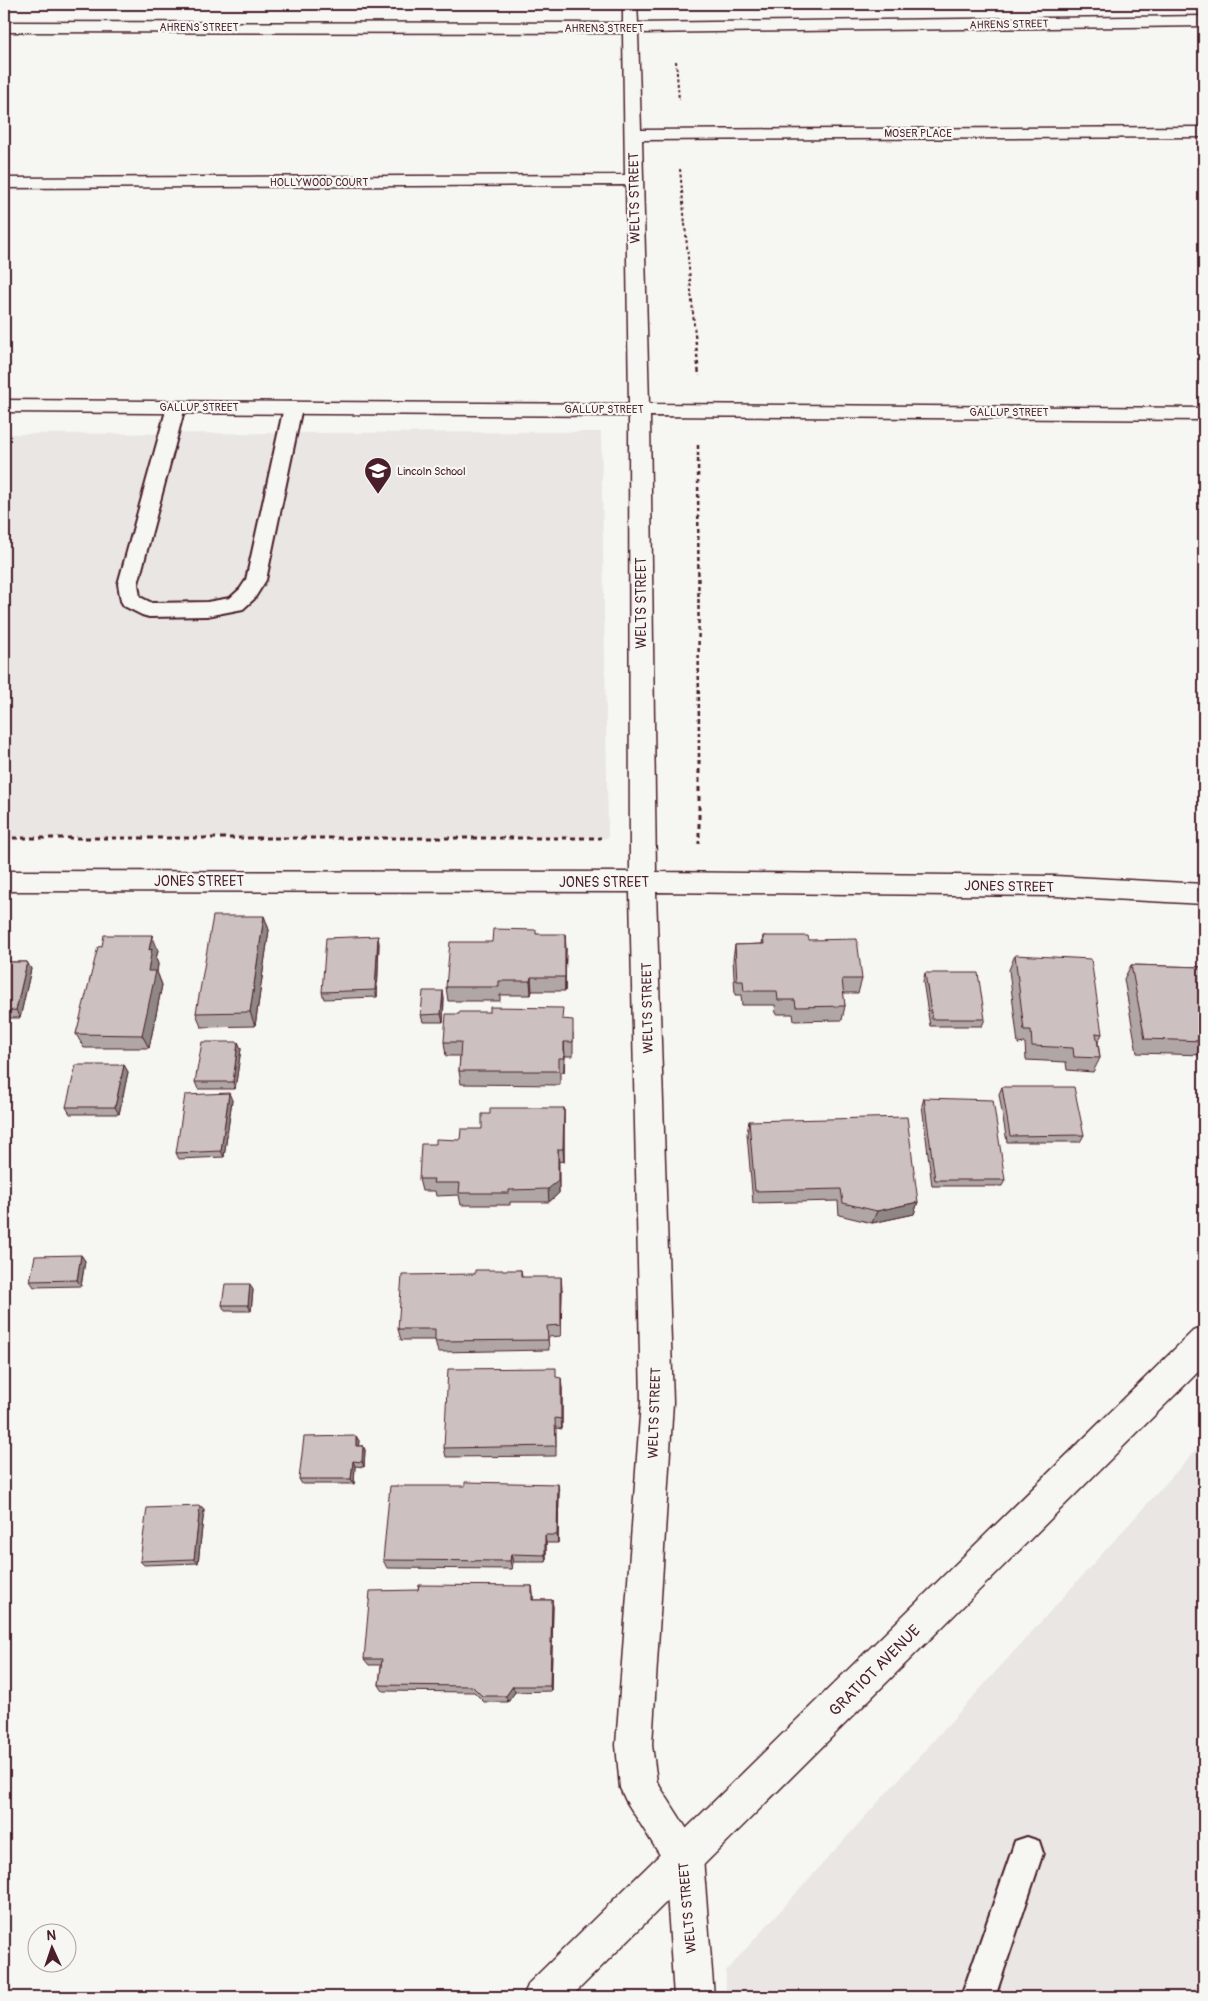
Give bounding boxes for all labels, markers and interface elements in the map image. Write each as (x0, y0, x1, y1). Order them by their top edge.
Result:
street label: AHRENS STREET (969, 17, 1049, 32)
street label: AHRENS STREET (159, 21, 239, 34)
street label: AHRENS STREET (564, 22, 644, 35)
street label: MOSER PLACE (884, 127, 952, 140)
street label: WELTS STREET (625, 152, 644, 244)
street label: HOLLYWOOD COURT (270, 176, 368, 189)
street label: GALLUP STREET (159, 401, 239, 414)
street label: GALLUP STREET (564, 403, 644, 416)
street label: GALLUP STREET (969, 406, 1049, 419)
school or university icon: Lincoln School (363, 456, 393, 495)
place label: Lincoln School (397, 465, 466, 478)
street label: WELTS STREET (633, 557, 650, 649)
street label: JONES STREET (154, 873, 244, 890)
street label: JONES STREET (559, 874, 649, 891)
street label: JONES STREET (964, 877, 1054, 896)
street label: WELTS STREET (638, 962, 657, 1054)
street label: WELTS STREET (644, 1367, 665, 1459)
street label: GRATIOT AVENUE (825, 1621, 925, 1721)
street label: WELTS STREET (675, 1861, 700, 1954)
north arrow (28, 1924, 78, 1974)
text: N (46, 1927, 57, 1944)

